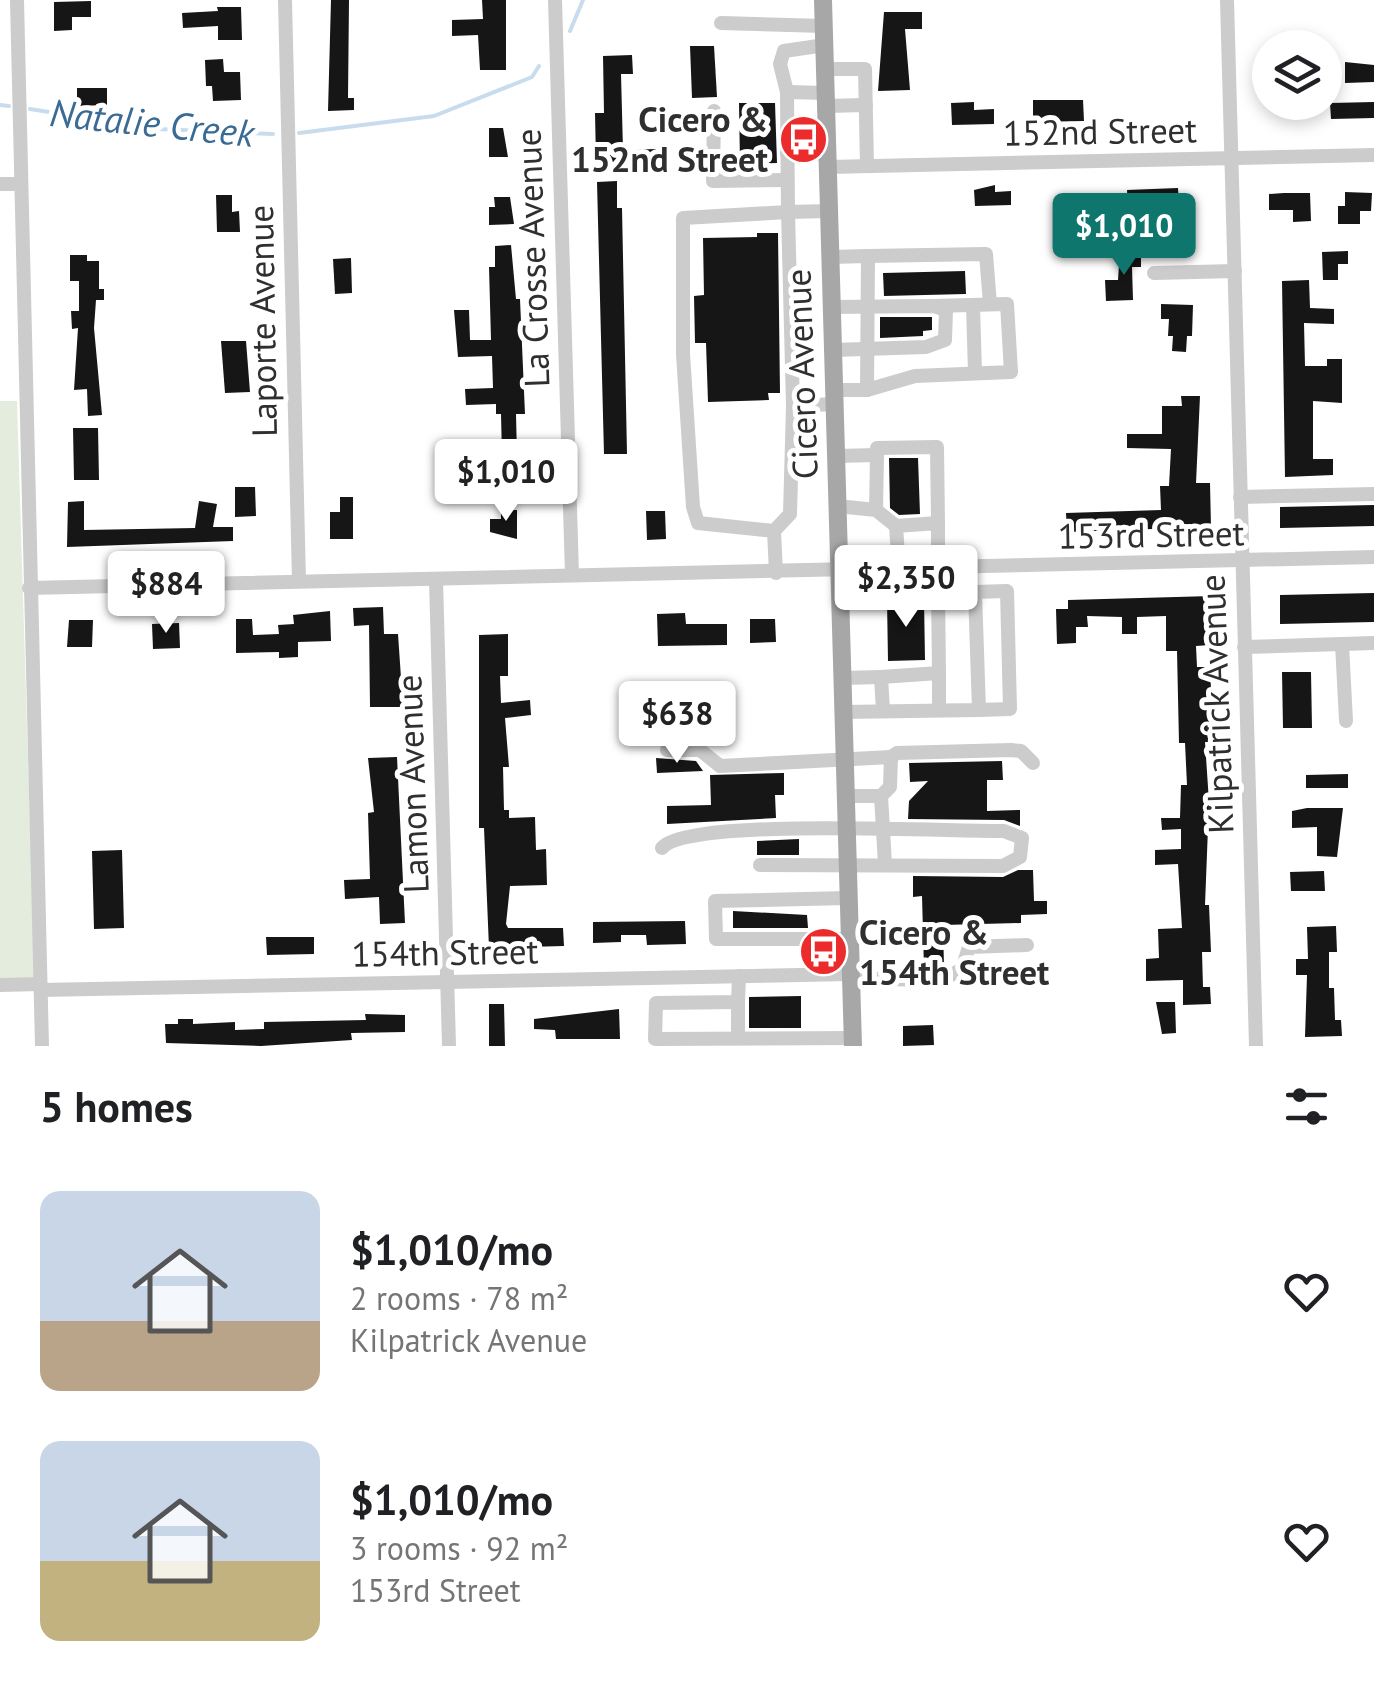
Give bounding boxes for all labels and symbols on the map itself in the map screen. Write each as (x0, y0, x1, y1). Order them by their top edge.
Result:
water label: Natalie Creek (47, 87, 259, 157)
place label: Cicero & 152nd Street (571, 96, 769, 182)
street label: 152nd Street (1003, 106, 1197, 156)
bus stop icon: Cicero & 152nd Street (777, 113, 829, 165)
street label: La Crosse Avenue (504, 128, 560, 388)
pin: $1,010 (1043, 193, 1205, 278)
street label: Laporte Avenue (237, 205, 287, 437)
street label: Cicero Avenue (774, 268, 828, 480)
pin: $1,010 (425, 439, 587, 524)
street label: 153rd Street (1057, 509, 1245, 559)
pin: $2,350 (825, 545, 987, 630)
pin: $884 (107, 551, 225, 636)
street label: Kilpatrick Avenue (1188, 574, 1244, 834)
street label: Lamon Avenue (385, 674, 439, 894)
pin: $638 (618, 681, 736, 766)
place label: Cicero & 154th Street (859, 909, 1050, 995)
bus stop icon: Cicero & 154th Street (798, 926, 850, 978)
street label: 154th Street (351, 927, 539, 977)

